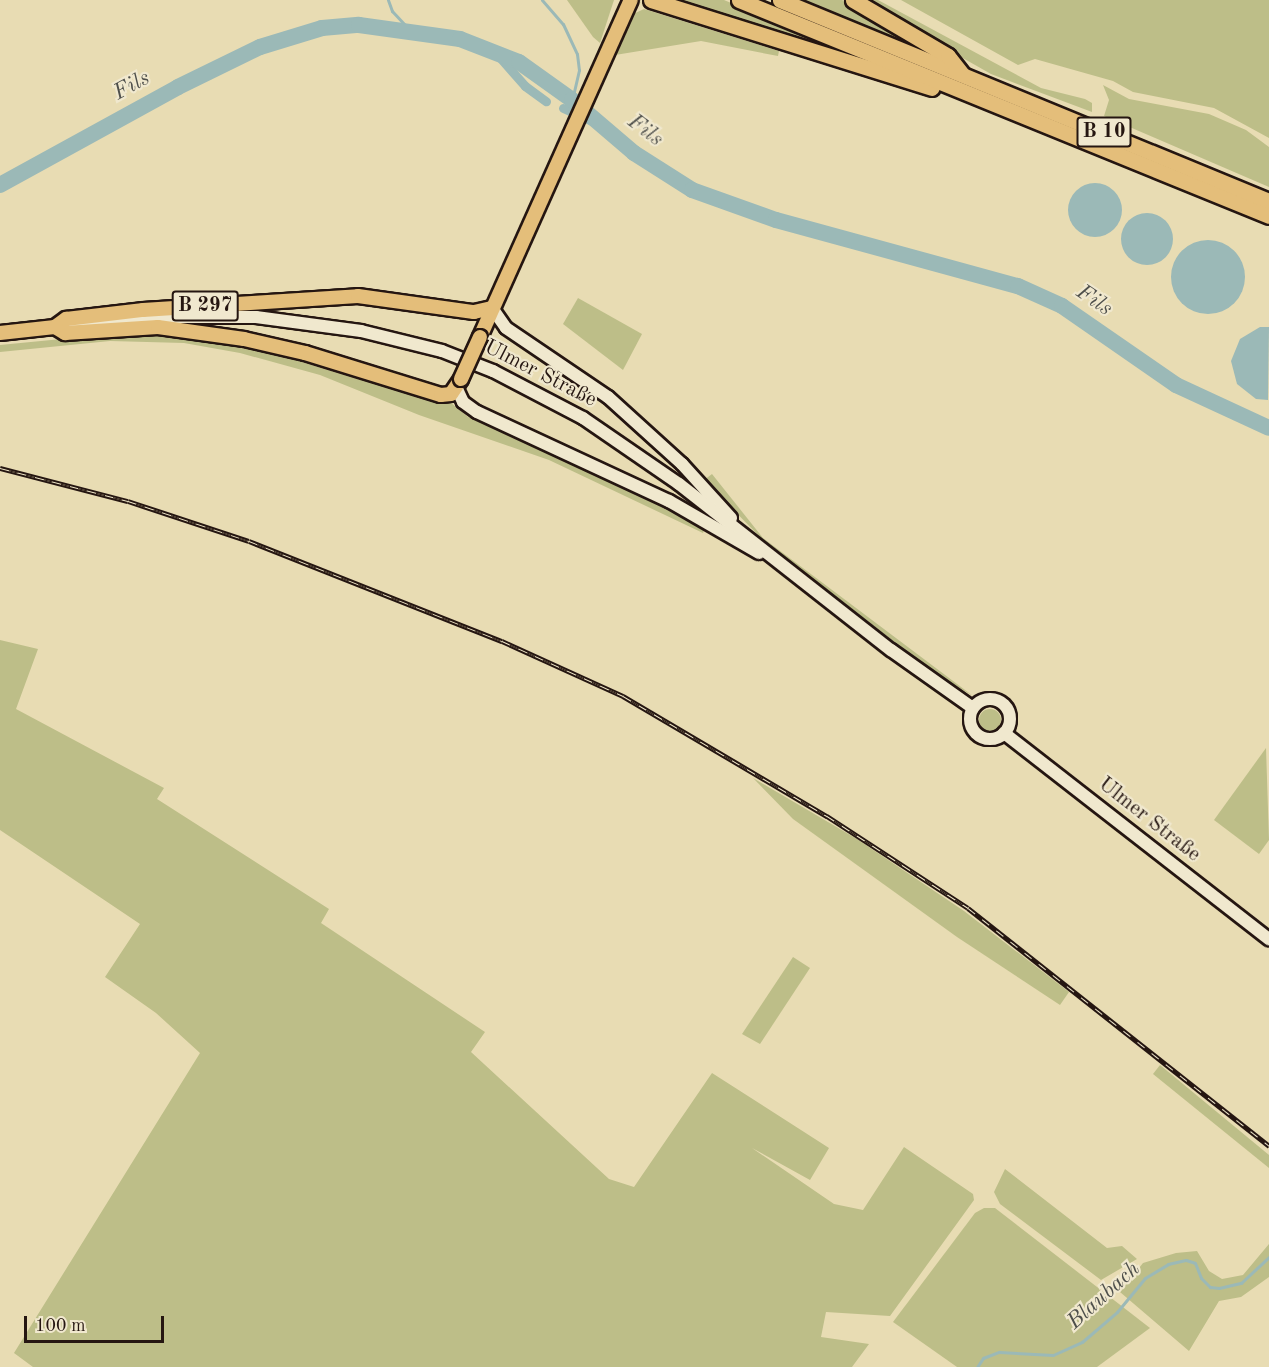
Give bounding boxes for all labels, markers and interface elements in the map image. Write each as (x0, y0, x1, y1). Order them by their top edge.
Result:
water label: Fils (109, 65, 155, 107)
water label: Fils (622, 109, 668, 153)
road number: B 10 (1076, 115, 1132, 149)
water label: Fils (1071, 279, 1117, 323)
road number: B 297 (170, 289, 240, 323)
street label: Ulmer Straße (480, 335, 600, 413)
street label: Ulmer Straße (1093, 772, 1205, 868)
water label: Blaubach (1062, 1256, 1146, 1336)
scale bar (27, 1304, 166, 1342)
text: 100 m (35, 1317, 86, 1335)

